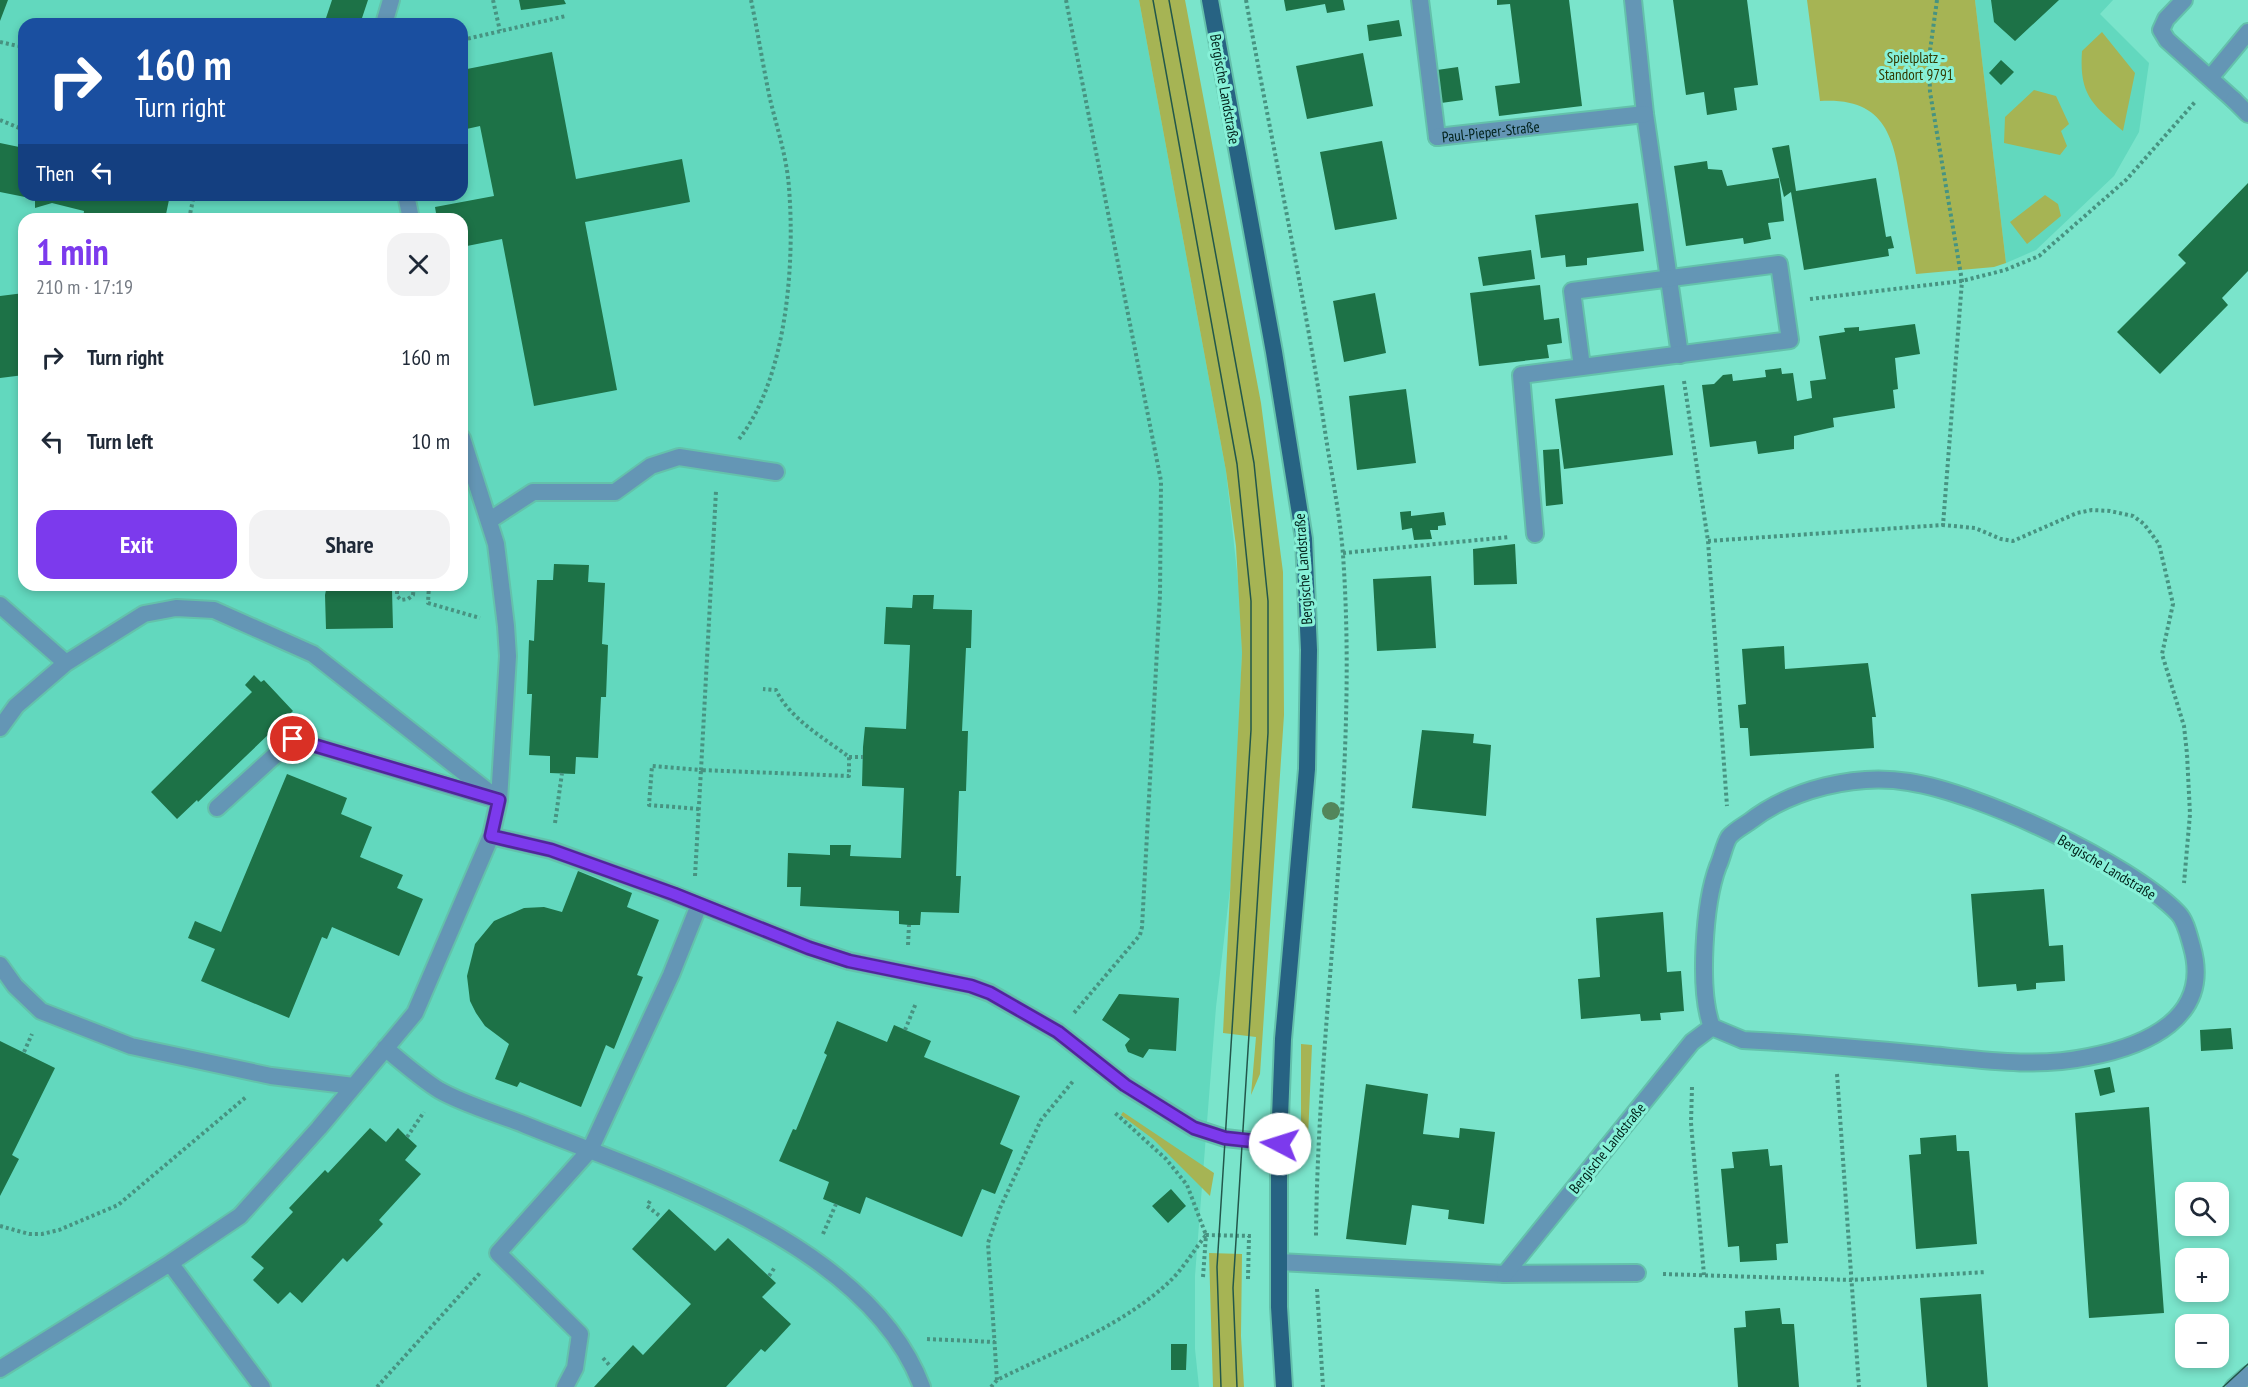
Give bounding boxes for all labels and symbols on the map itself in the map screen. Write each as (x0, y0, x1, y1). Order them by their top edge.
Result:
street label: Bergische Landstraße (1206, 32, 1244, 146)
park label: Spielplatz - Standort 9791 (1879, 48, 1953, 84)
street label: Paul-Pieper-Straße (1441, 116, 1541, 146)
street label: Bergische Landstraße (1290, 513, 1316, 625)
pin (267, 713, 318, 764)
street label: Bergische Landstraße (2054, 830, 2160, 904)
street label: Bergische Landstraße (1565, 1099, 1649, 1197)
position arrow (1248, 1112, 1312, 1176)

